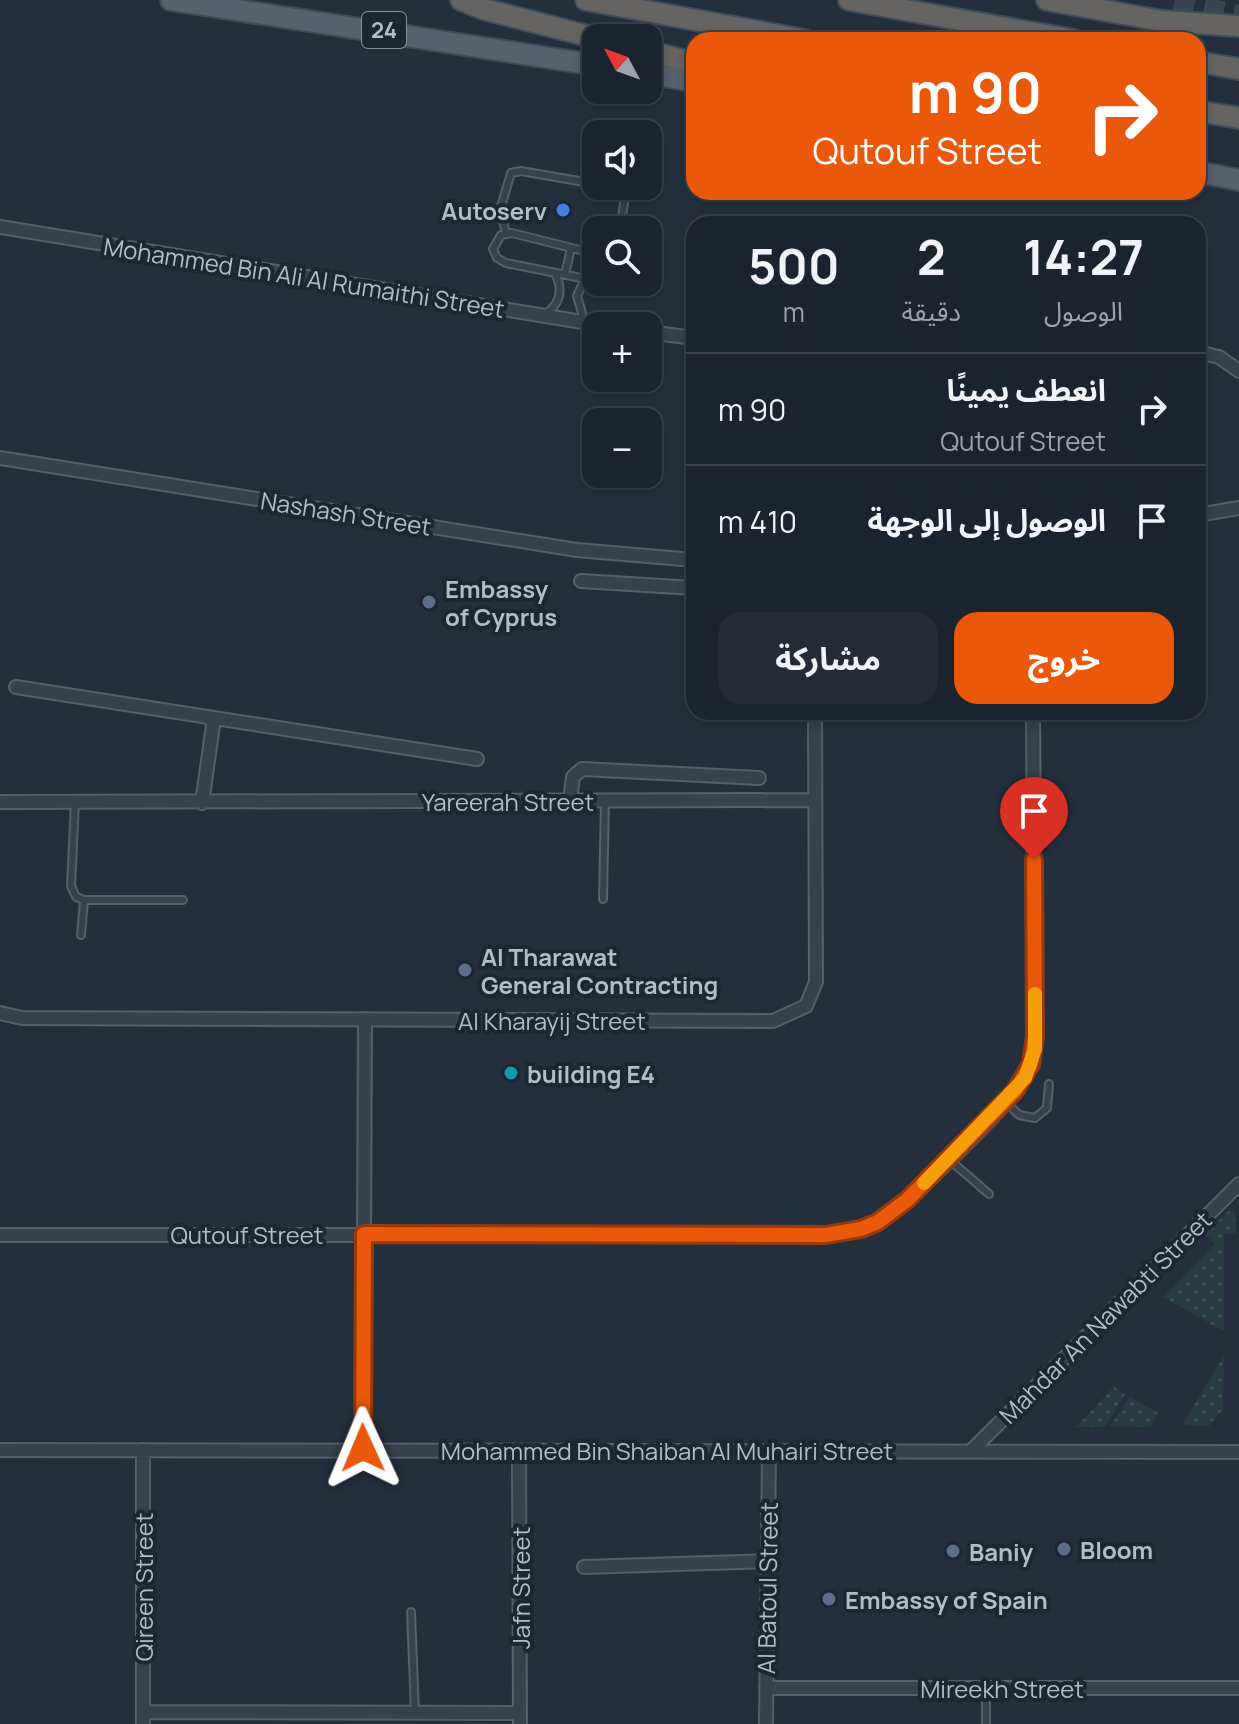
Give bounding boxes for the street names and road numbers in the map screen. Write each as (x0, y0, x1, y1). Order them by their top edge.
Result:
road number: 24 (362, 12, 406, 48)
street label: Mohammed Bin Ali Al Rumaithi Street (101, 229, 507, 325)
street label: Nashash Street (258, 483, 434, 543)
street label: Yareerah Street (422, 785, 594, 818)
street label: Al Kharayij Street (458, 1004, 646, 1037)
street label: Mahdar An Nawabti Street (991, 1203, 1219, 1431)
street label: Qutouf Street (170, 1218, 324, 1251)
street label: Mohammed Bin Shaiban Al Muhairi Street (441, 1434, 893, 1467)
street label: Al Batoul Street (749, 1502, 785, 1674)
street label: Qireen Street (127, 1513, 160, 1661)
street label: Jafn Street (504, 1527, 537, 1649)
street label: Mireekh Street (920, 1672, 1084, 1705)

